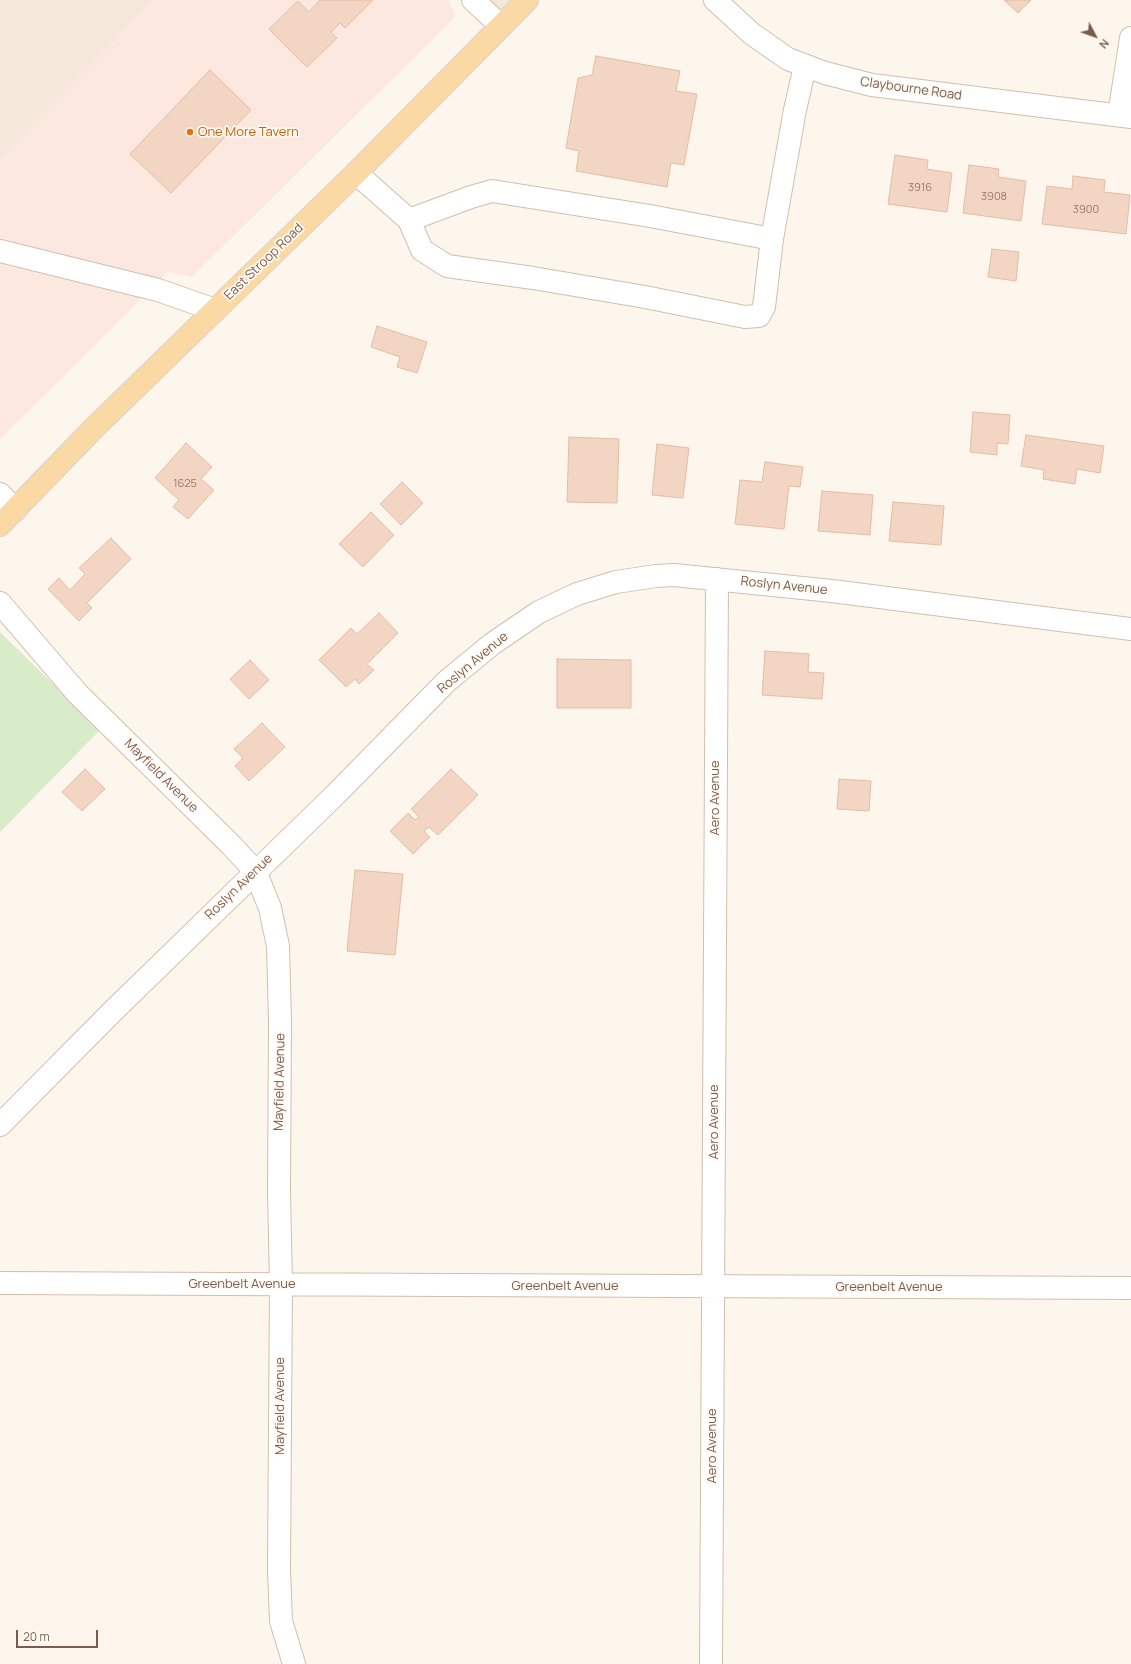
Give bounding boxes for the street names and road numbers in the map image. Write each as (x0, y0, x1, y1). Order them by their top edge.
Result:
street label: Claybourne Road (859, 74, 963, 104)
street label: East Stroop Road (221, 220, 307, 304)
street label: Roslyn Avenue (740, 574, 828, 598)
street label: Roslyn Avenue (435, 629, 511, 697)
street label: Mayfield Avenue (121, 736, 201, 816)
street label: Aero Avenue (707, 760, 723, 836)
street label: Roslyn Avenue (202, 851, 276, 923)
street label: Mayfield Avenue (271, 1033, 289, 1131)
street label: Aero Avenue (706, 1084, 722, 1160)
street label: Greenbelt Avenue (188, 1276, 296, 1292)
street label: Greenbelt Avenue (511, 1278, 619, 1294)
street label: Greenbelt Avenue (835, 1279, 943, 1295)
street label: Mayfield Avenue (272, 1357, 288, 1455)
street label: Aero Avenue (704, 1408, 720, 1484)

